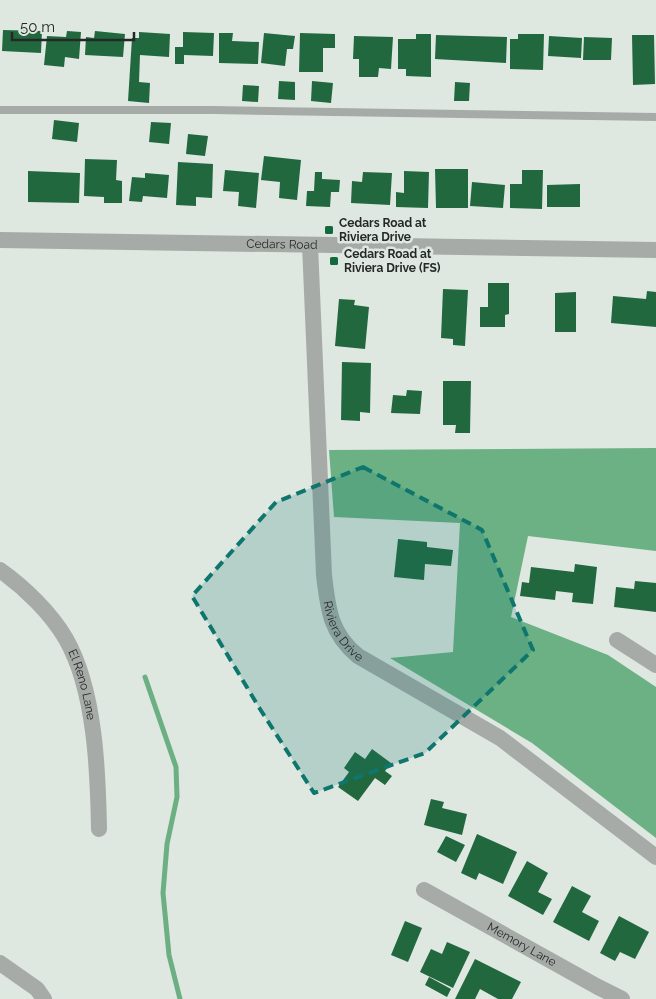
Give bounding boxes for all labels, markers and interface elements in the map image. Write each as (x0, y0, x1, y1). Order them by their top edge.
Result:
scale bar (12, 10, 135, 42)
text: 50 m (20, 18, 55, 36)
place label: Cedars Road at Riviera Drive (339, 216, 427, 244)
marker: Cedars Road at Riviera Drive (323, 224, 335, 236)
street label: Cedars Road (246, 237, 318, 252)
place label: Cedars Road at Riviera Drive (FS) (344, 247, 441, 275)
marker: Cedars Road at Riviera Drive (FS) (328, 255, 340, 267)
street label: Riviera Drive (321, 600, 365, 664)
street label: El Reno Lane (65, 647, 98, 721)
street label: Memory Lane (485, 920, 559, 969)

